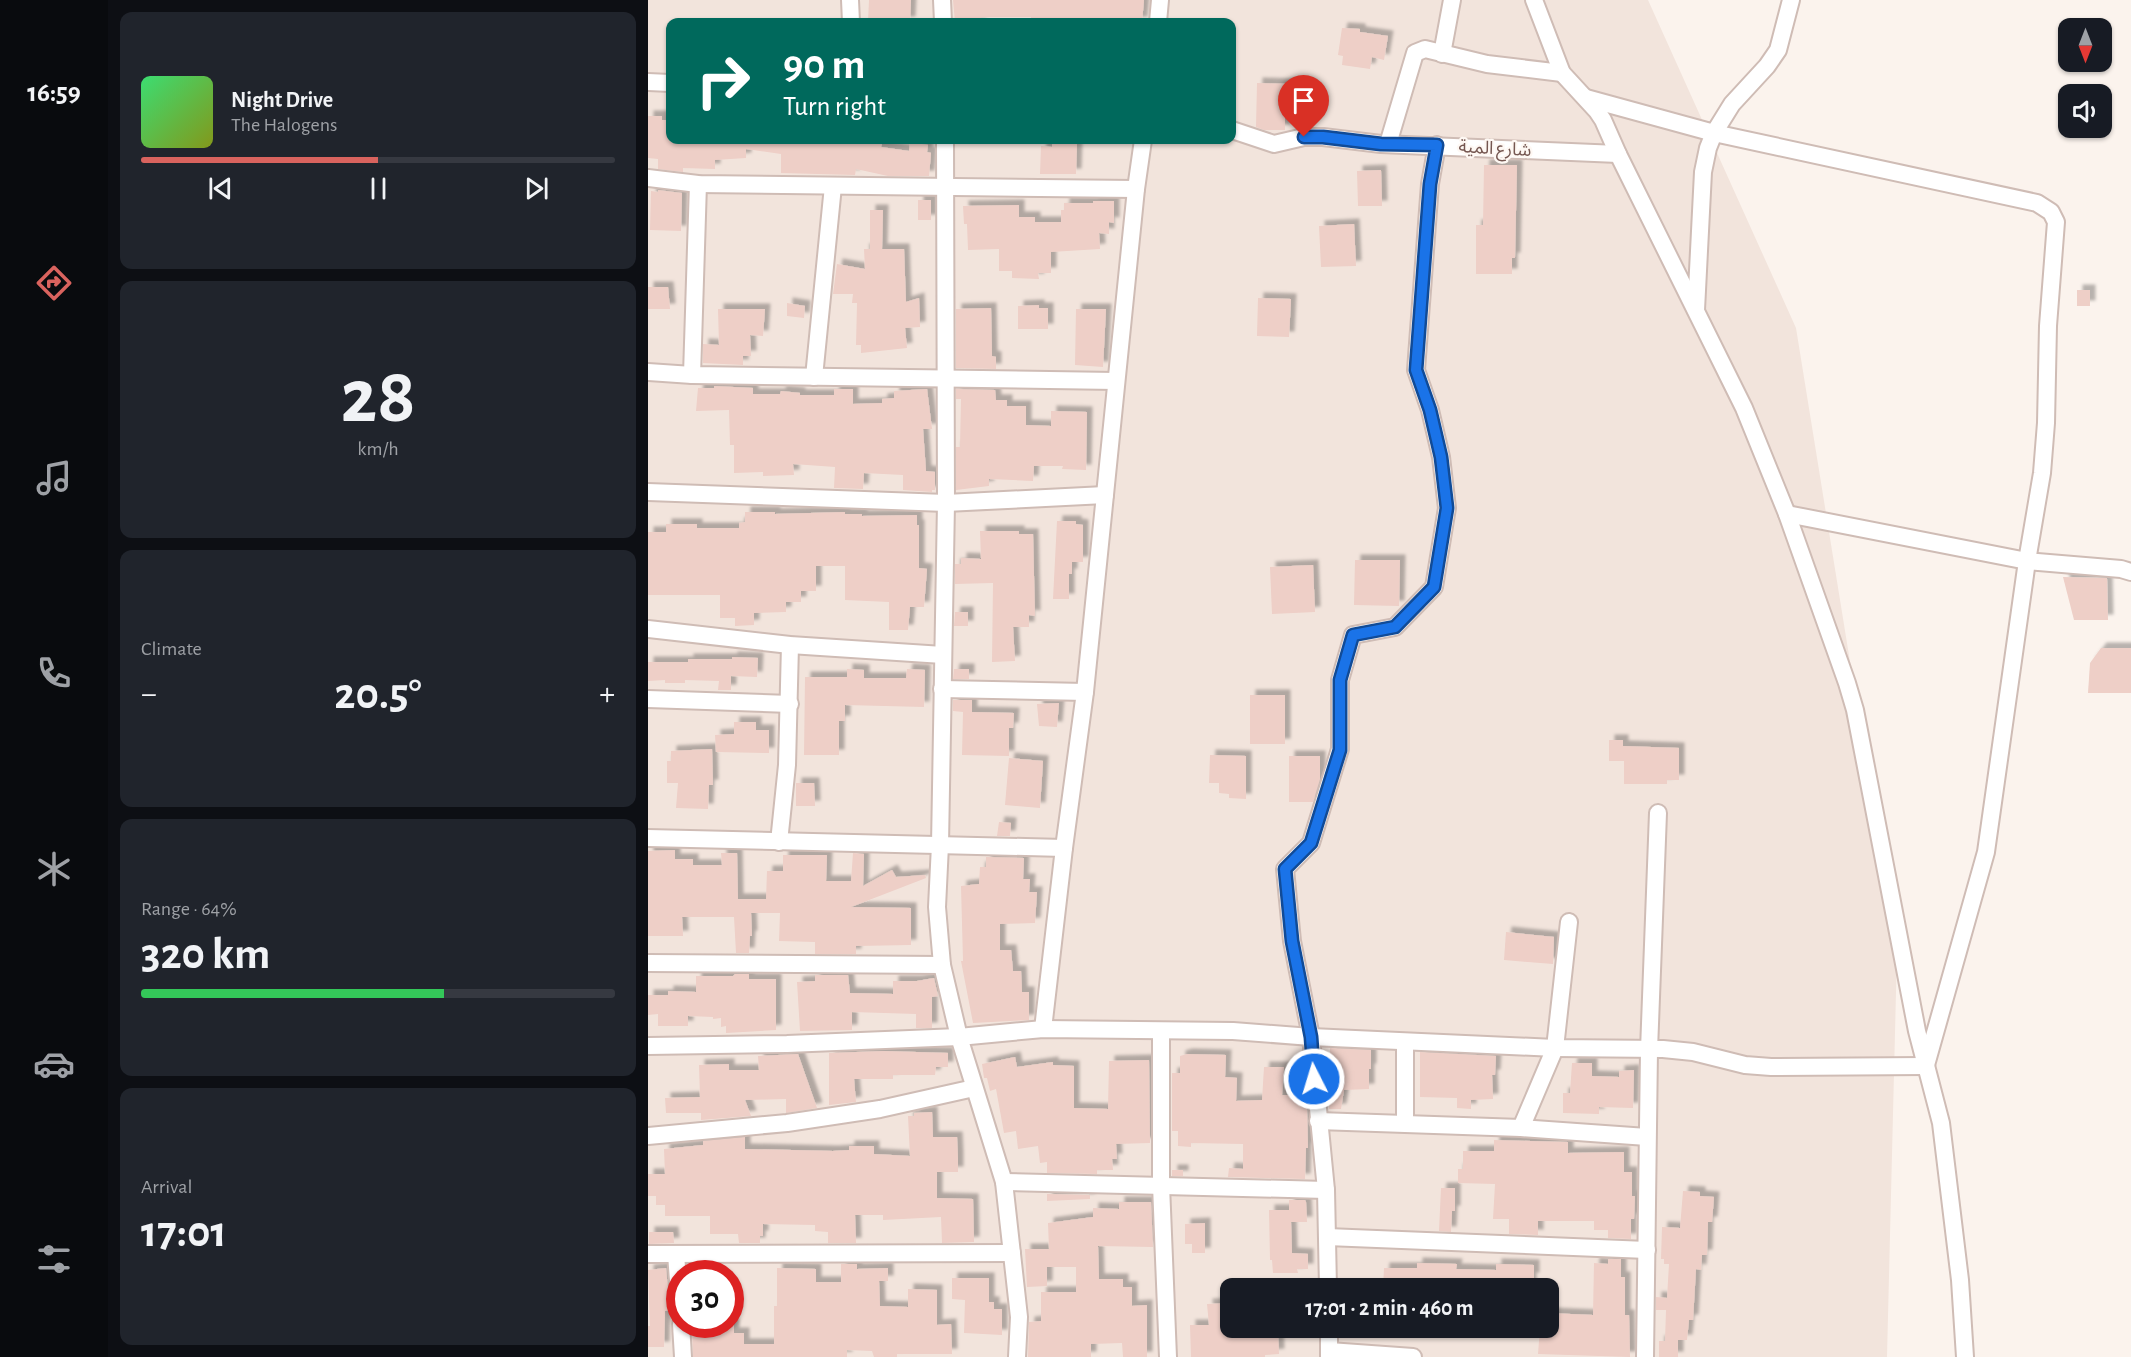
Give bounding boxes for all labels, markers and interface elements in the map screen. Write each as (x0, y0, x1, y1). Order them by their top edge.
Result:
north arrow (2058, 18, 2112, 72)
map controls (2058, 18, 2112, 138)
icon: right (684, 42, 762, 120)
text: 90 m (783, 44, 865, 86)
pin (1278, 75, 1329, 137)
text: 16:59 (27, 79, 81, 106)
icon: arrive (1287, 84, 1320, 117)
button: sound (2058, 84, 2112, 138)
text: Night Drive (231, 89, 333, 111)
text: Turn right (783, 93, 886, 120)
text: The Halogens (231, 115, 337, 135)
street label: شارع المية (1458, 138, 1532, 164)
icon: previous (204, 172, 237, 205)
icon: pause (362, 172, 395, 205)
icon: next (520, 172, 553, 205)
icon: directions (33, 262, 75, 304)
text: 28 (340, 359, 416, 437)
text: km/h (357, 439, 399, 459)
icon: music (33, 457, 75, 499)
text: Climate (141, 639, 202, 659)
icon: phone (33, 652, 75, 694)
text: 20.5° (334, 672, 422, 717)
text: − (141, 678, 157, 711)
text: + (599, 678, 615, 711)
icon: climate (33, 848, 75, 890)
text: Range · 64% (141, 899, 237, 919)
text: 320 km (141, 932, 270, 977)
icon: car (33, 1043, 75, 1085)
position arrow (1282, 1047, 1346, 1111)
text: Arrival (141, 1177, 192, 1197)
text: 17:01 (141, 1210, 227, 1255)
icon: filters (33, 1238, 75, 1280)
speed limit sign: 30 (666, 1260, 744, 1338)
text: 17:01 · 2 min · 460 m (1305, 1297, 1474, 1319)

